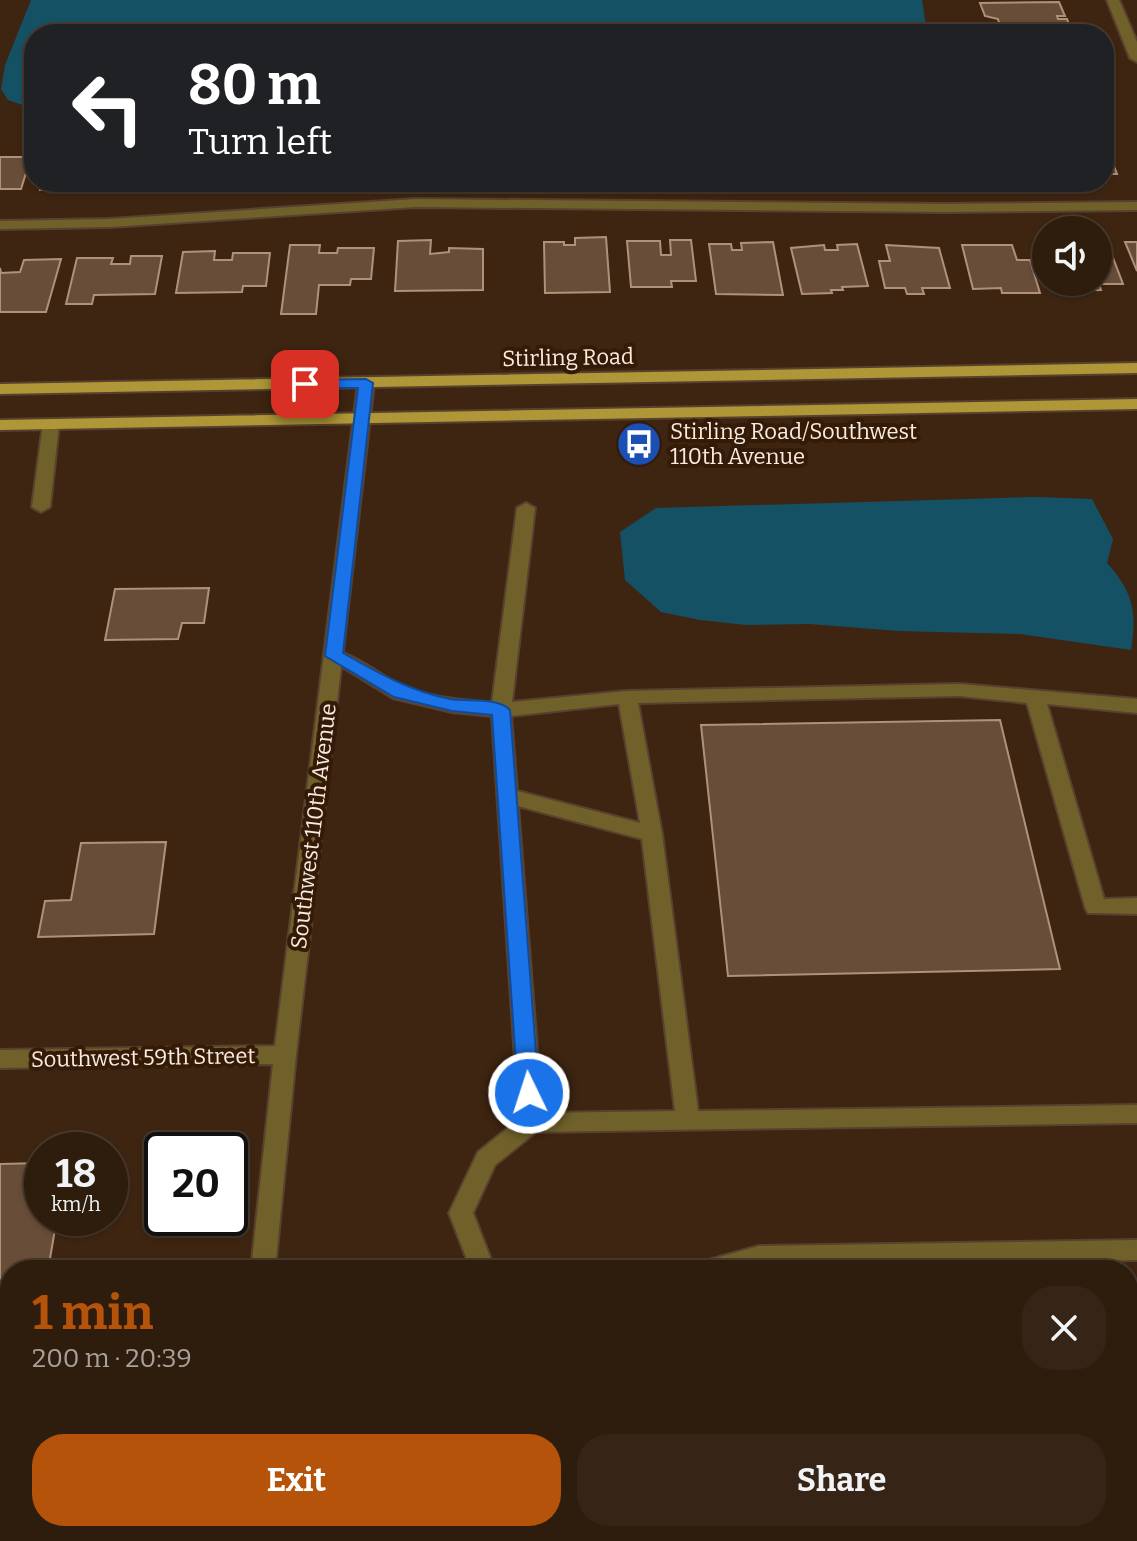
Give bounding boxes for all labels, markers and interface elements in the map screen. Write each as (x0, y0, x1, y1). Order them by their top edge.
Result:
text: 80 m (188, 52, 321, 119)
icon: left (56, 56, 160, 160)
text: Turn left (188, 120, 332, 164)
map controls (1032, 216, 1112, 296)
button: sound (1032, 216, 1112, 296)
street label: Stirling Road (502, 343, 634, 372)
pin (271, 350, 339, 418)
icon: arrive (283, 362, 327, 406)
place label: Stirling Road/Southwest 110th Avenue (670, 418, 917, 470)
bus stop icon: Stirling Road/Southwest 110th Avenue (615, 420, 663, 468)
street label: Southwest 110th Avenue (285, 702, 342, 950)
street label: Southwest 59th Street (31, 1042, 256, 1073)
position arrow (487, 1051, 571, 1135)
speed limit sign: 20 (144, 1132, 248, 1236)
text: 18 (55, 1150, 97, 1198)
text: km/h (51, 1192, 101, 1216)
text: 1 min (32, 1284, 153, 1342)
button: close (1022, 1286, 1106, 1370)
text: 200 m · 20:39 (32, 1343, 192, 1374)
button: Exit (32, 1434, 561, 1526)
button: Share (577, 1434, 1106, 1526)

